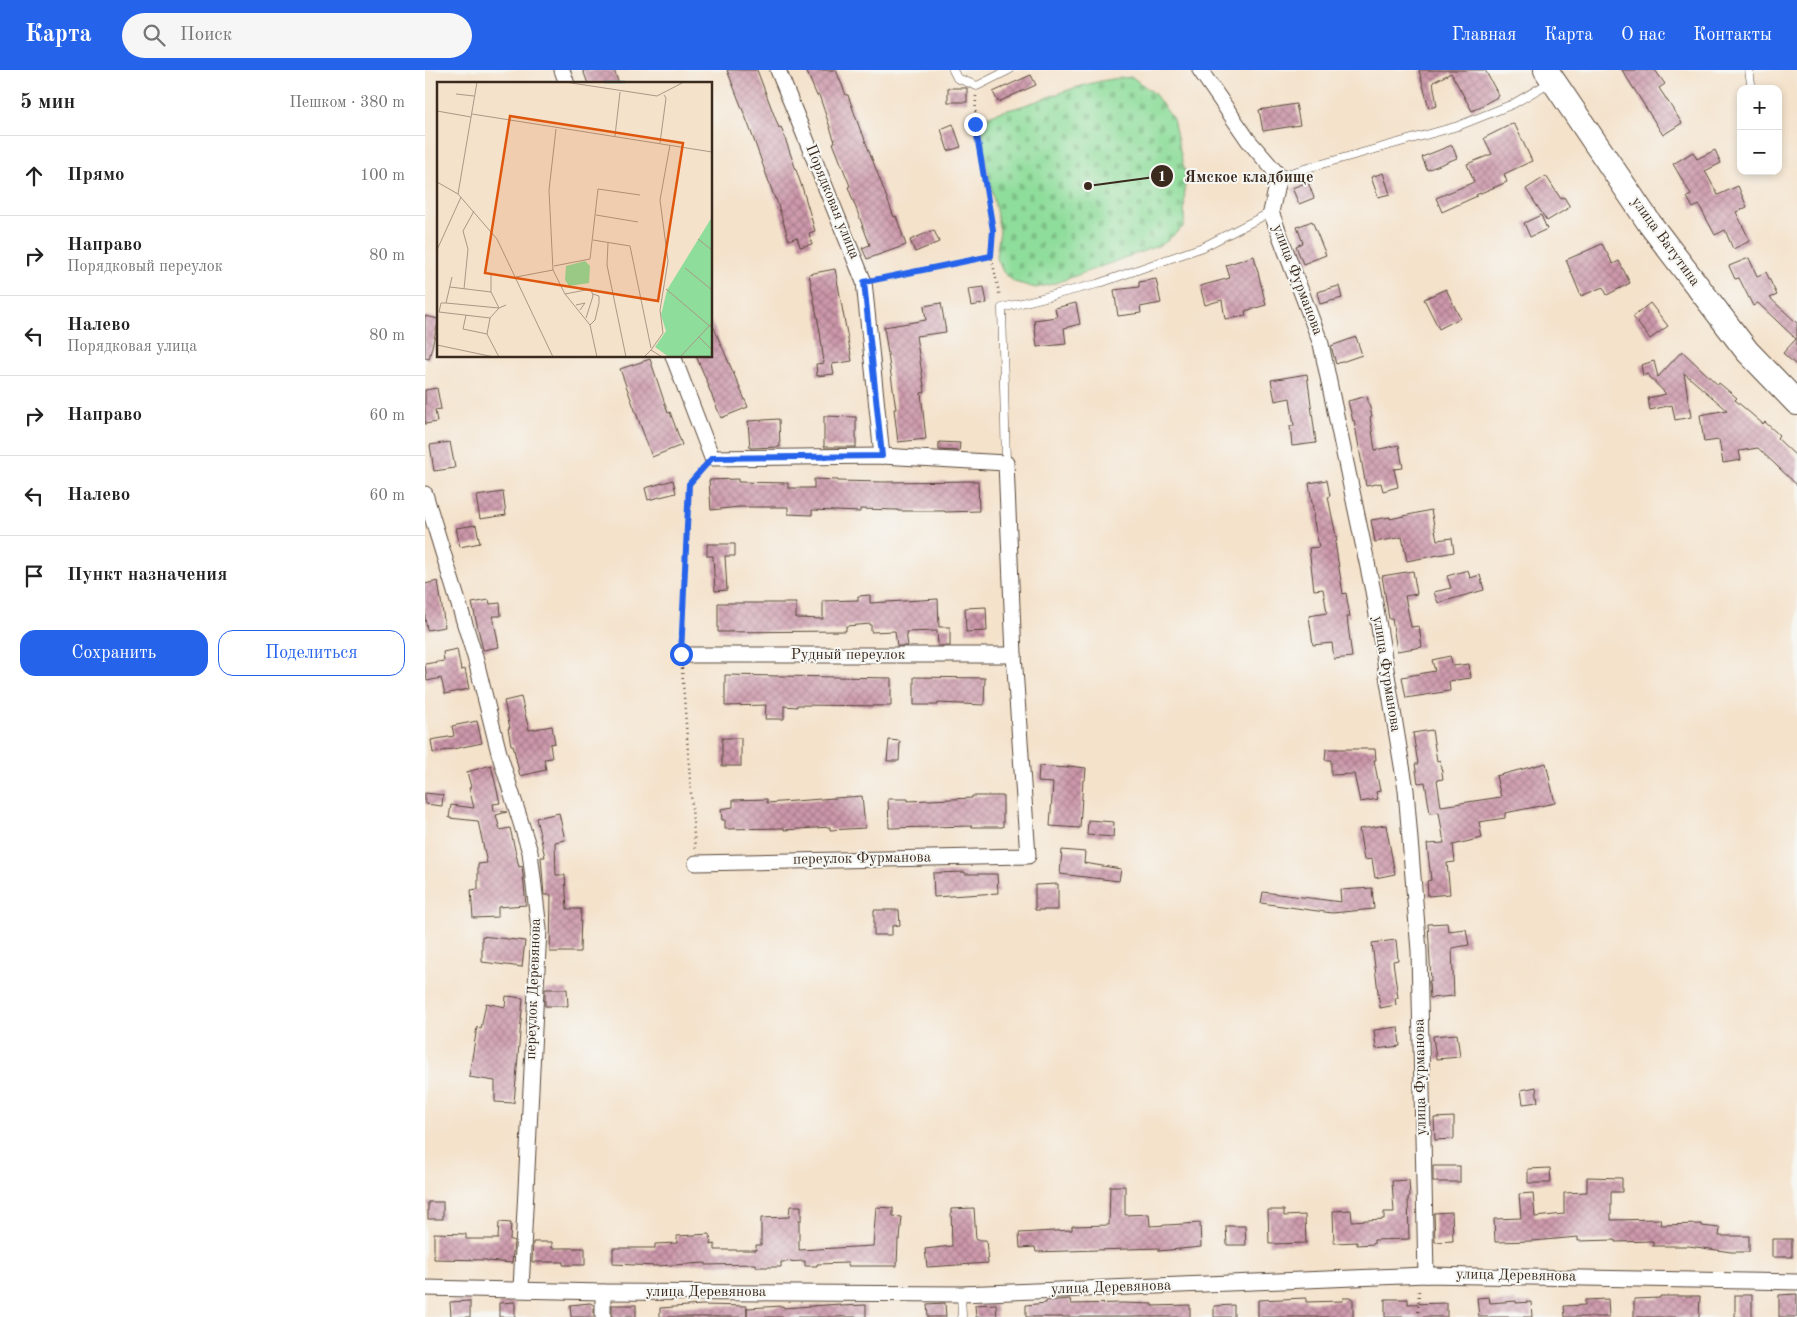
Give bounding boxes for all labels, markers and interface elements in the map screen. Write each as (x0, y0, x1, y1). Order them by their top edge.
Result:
search box (122, 13, 472, 58)
icon: search (140, 21, 168, 49)
text: Карта (25, 23, 92, 47)
text: Поиск (180, 26, 232, 45)
text: Главная (1452, 26, 1516, 44)
text: Карта (1544, 26, 1593, 44)
text: О нас (1621, 26, 1665, 44)
text: Контакты (1693, 26, 1772, 44)
inset map (437, 82, 713, 358)
map controls (1737, 85, 1782, 175)
button: + (1737, 85, 1782, 130)
text: 5 мин (20, 92, 75, 113)
text: Пешком · 380 m (289, 95, 405, 111)
route end (964, 113, 987, 136)
button: − (1737, 130, 1782, 175)
street label: Порядковая улица (802, 143, 862, 262)
callout: Ямское кладбище (1150, 161, 1324, 192)
icon: ahead (20, 162, 48, 190)
text: Прямо (67, 166, 125, 185)
text: 100 m (360, 168, 405, 184)
text: 1 (1158, 170, 1166, 185)
text: Ямское кладбище (1184, 170, 1314, 186)
street label: улица Ватутина (1628, 195, 1703, 290)
street label: улица Фурманова (1269, 223, 1325, 338)
text: Направо (67, 236, 142, 255)
icon: right (20, 242, 48, 270)
text: 80 m (369, 248, 405, 264)
text: Порядковый переулок (67, 259, 223, 275)
text: Налево (67, 316, 130, 335)
icon: left (20, 322, 48, 350)
text: 80 m (369, 328, 405, 344)
text: Порядковая улица (67, 339, 197, 355)
icon: right (20, 402, 48, 430)
text: Направо (67, 406, 142, 425)
text: 60 m (369, 408, 405, 424)
icon: left (20, 482, 48, 510)
text: Налево (67, 486, 130, 505)
text: 60 m (369, 488, 405, 504)
icon: arrive (20, 562, 48, 590)
text: Пункт назначения (67, 566, 227, 585)
street label: улица Фурманова (1369, 615, 1403, 734)
button: Сохранить (20, 630, 208, 676)
button: Поделиться (218, 630, 405, 676)
route start (670, 643, 693, 666)
street label: Рудный переулок (791, 648, 906, 663)
street label: переулок Фурманова (793, 850, 932, 868)
street label: переулок Деревянова (524, 917, 544, 1060)
street label: улица Фурманова (1412, 1018, 1430, 1136)
street label: улица Деревянова (1456, 1267, 1577, 1285)
street label: улица Деревянова (1051, 1278, 1172, 1298)
street label: улица Деревянова (646, 1285, 767, 1300)

